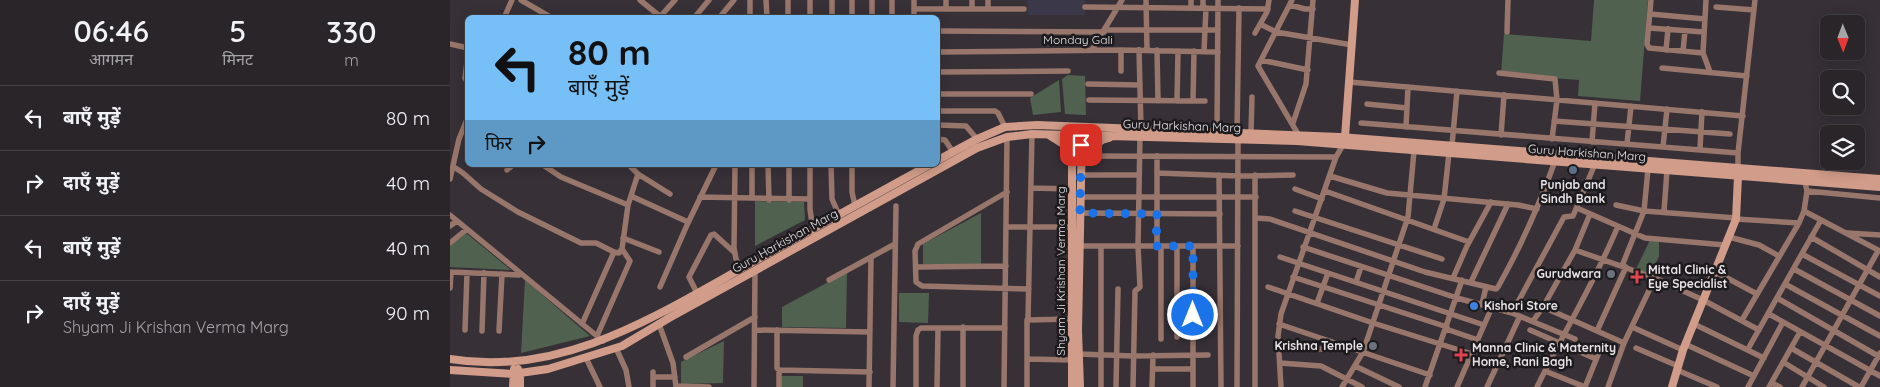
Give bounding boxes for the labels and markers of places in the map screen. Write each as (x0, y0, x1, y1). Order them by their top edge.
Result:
pin (1060, 124, 1102, 166)
marker: Punjab and Sindh Bank (1567, 164, 1579, 176)
place label: Punjab and Sindh Bank (1540, 177, 1606, 206)
place label: Mittal Clinic & Eye Specialist (1648, 262, 1727, 291)
place label: Gurudwara (1536, 266, 1601, 281)
marker: Gurudwara (1605, 268, 1617, 280)
marker: Mittal Clinic & Eye Specialist (1630, 270, 1644, 284)
place label: Kishori Store (1484, 298, 1558, 313)
marker: Kishori Store (1468, 300, 1480, 312)
place label: Krishna Temple (1274, 338, 1363, 353)
marker: Krishna Temple (1367, 340, 1379, 352)
place label: Manna Clinic & Maternity Home, Rani Bagh (1472, 340, 1616, 369)
marker: Manna Clinic & Maternity Home, Rani Bagh (1454, 348, 1468, 362)

